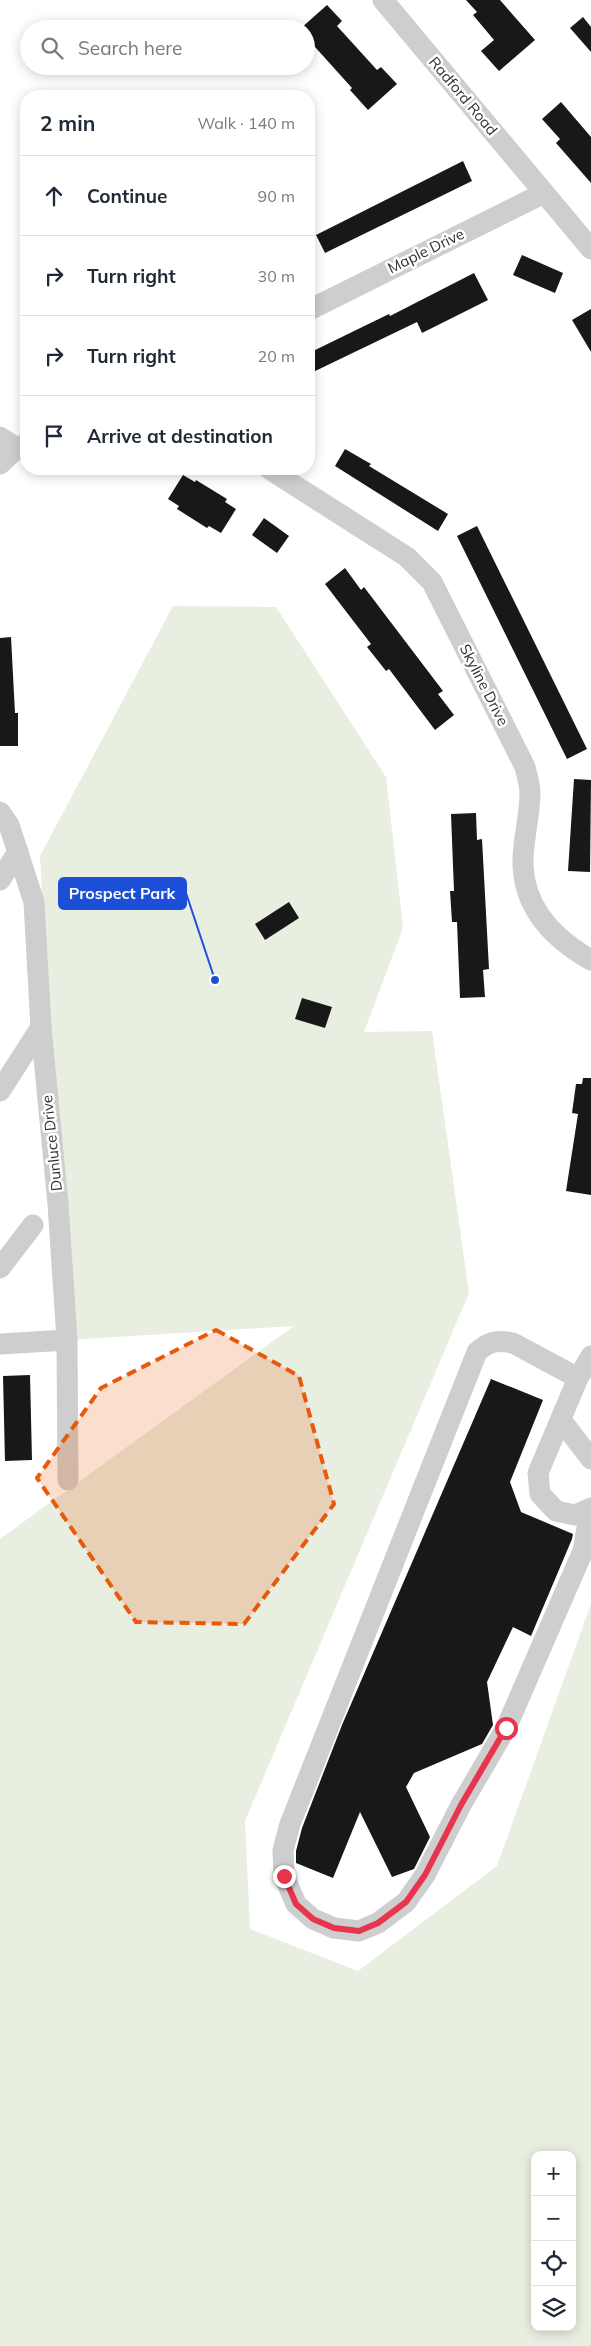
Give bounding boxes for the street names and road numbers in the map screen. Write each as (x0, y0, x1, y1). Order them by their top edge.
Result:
street label: Radford Road (425, 52, 502, 139)
street label: Maple Drive (384, 224, 467, 277)
street label: Skyline Drive (456, 641, 513, 729)
street label: Dunluce Drive (37, 1094, 66, 1192)

